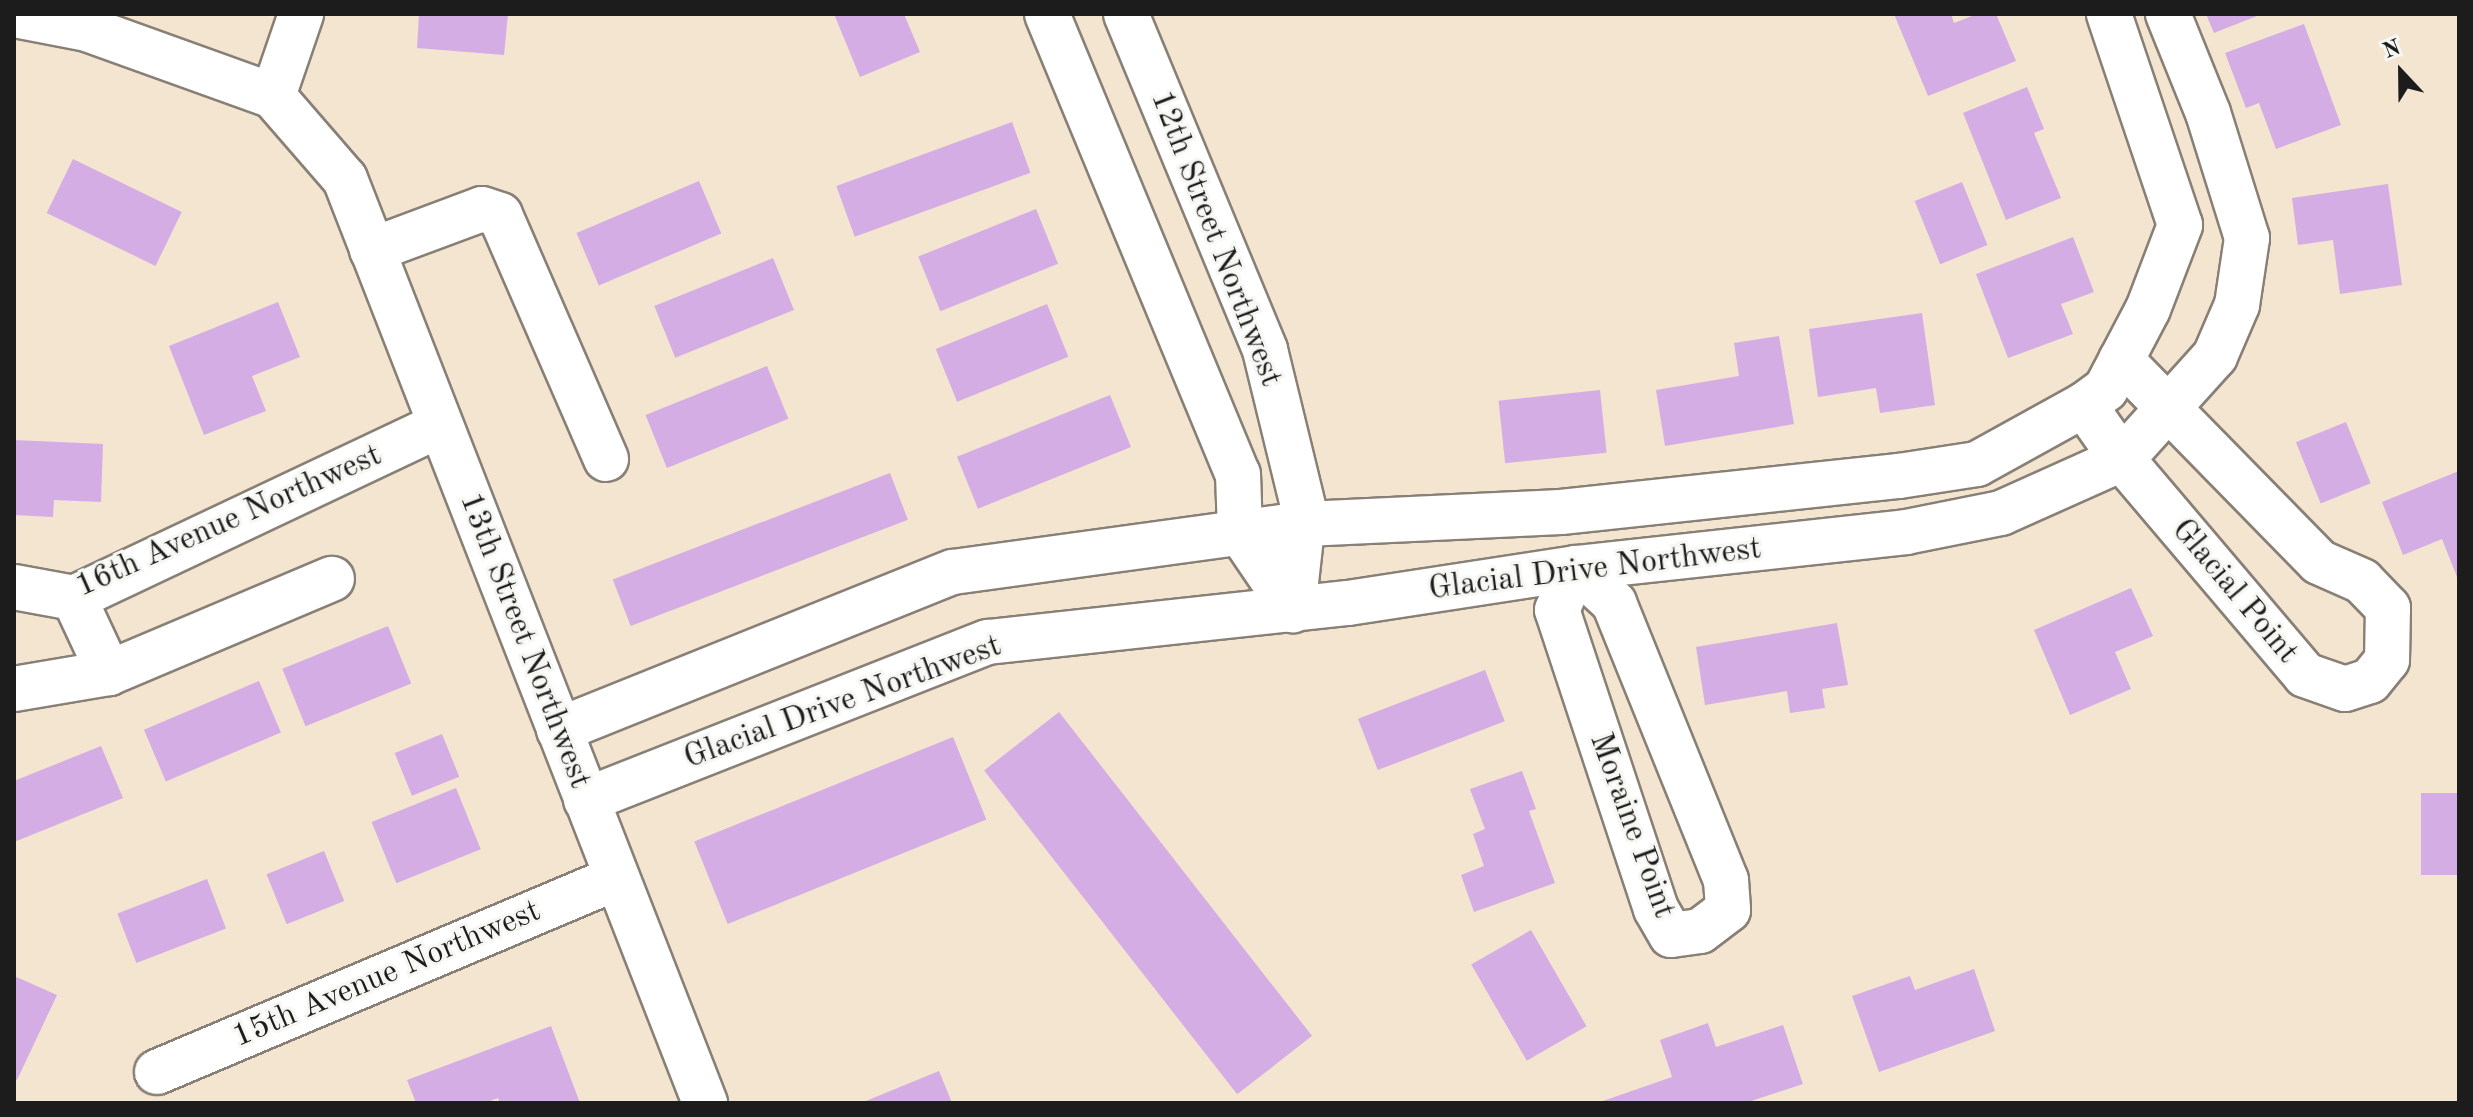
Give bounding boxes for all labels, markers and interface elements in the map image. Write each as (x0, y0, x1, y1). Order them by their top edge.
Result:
north arrow (2361, 32, 2441, 112)
text: N (2380, 36, 2404, 63)
street label: 12th Street Northwest (1141, 86, 1289, 392)
street label: 16th Avenue Northwest (70, 437, 388, 607)
street label: 13th Street Northwest (450, 488, 598, 794)
street label: Glacial Point (2163, 512, 2305, 672)
street label: Glacial Drive Northwest (1427, 531, 1763, 609)
street label: Glacial Drive Northwest (679, 628, 1007, 778)
street label: Moraine Point (1580, 728, 1682, 924)
street label: 15th Avenue Northwest (227, 893, 547, 1057)

